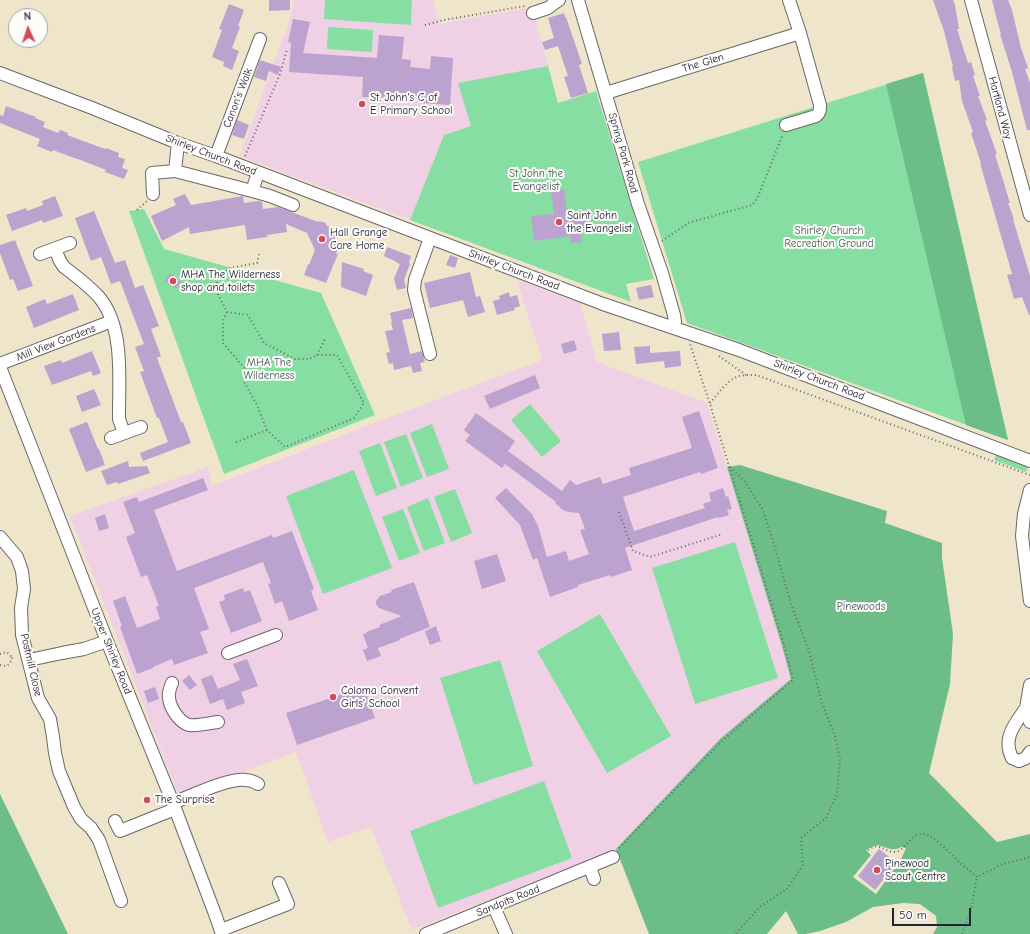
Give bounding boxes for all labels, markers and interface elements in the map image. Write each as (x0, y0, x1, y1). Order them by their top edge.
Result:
north arrow (8, 8, 48, 48)
text: N (23, 10, 31, 23)
street label: The Glen (681, 50, 725, 76)
street label: Canon's Walk (221, 66, 255, 130)
street label: Hartland Way (985, 75, 1015, 141)
place label: St. John's C of E Primary School (370, 91, 452, 117)
marker: St. John's C of E Primary School (357, 99, 367, 109)
street label: Spring Park Road (605, 111, 641, 195)
street label: Shirley Church Road (164, 132, 258, 178)
park label: St John the Evangelist (509, 167, 563, 193)
place label: Saint John the Evangelist (567, 209, 632, 235)
marker: Saint John the Evangelist (554, 217, 564, 227)
park label: Shirley Church Recreation Ground (784, 224, 874, 250)
place label: Hall Grange Care Home (330, 226, 387, 252)
marker: Hall Grange Care Home (317, 234, 327, 244)
street label: Shirley Church Road (467, 247, 561, 293)
place label: MHA The Wilderness shop and toilets (181, 268, 280, 294)
marker: MHA The Wilderness shop and toilets (168, 276, 178, 286)
street label: Mill View Gardens (14, 322, 98, 364)
park label: MHA The Wilderness (244, 356, 294, 382)
street label: Shirley Church Road (772, 357, 866, 403)
park label: Pinewoods (837, 600, 885, 614)
street label: Upper Shirley Road (88, 606, 134, 696)
street label: Postmill Close (17, 632, 45, 698)
place label: Coloma Convent Girls' School (341, 684, 418, 710)
marker: Coloma Convent Girls' School (328, 692, 338, 702)
place label: The Surprise (155, 793, 215, 807)
marker: The Surprise (142, 795, 152, 805)
place label: Pinewood Scout Centre (885, 857, 946, 883)
marker: Pinewood Scout Centre (872, 865, 882, 875)
street label: Sandpits Road (474, 882, 542, 920)
scale bar (894, 900, 973, 926)
text: 50 m (899, 908, 927, 922)

